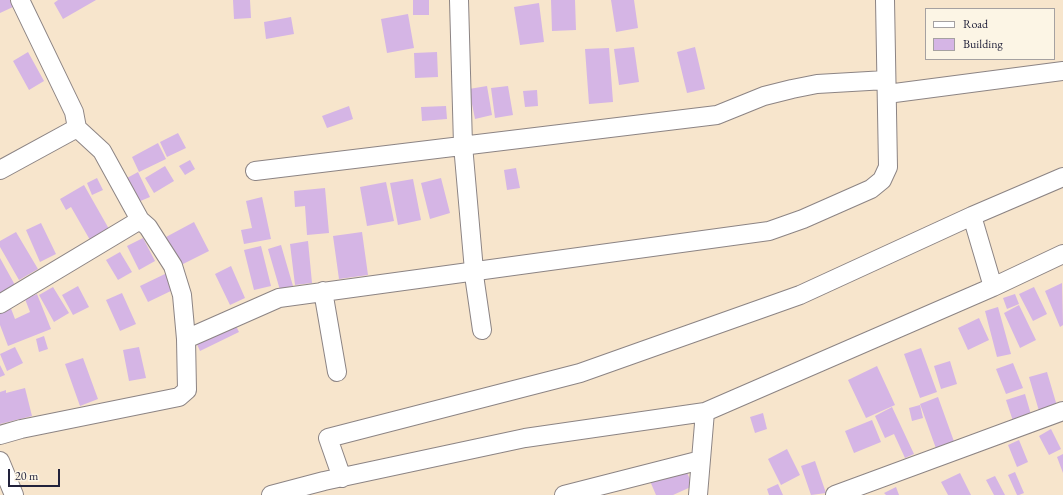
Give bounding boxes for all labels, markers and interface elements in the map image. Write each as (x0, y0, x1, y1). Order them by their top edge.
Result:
legend (925, 8, 1055, 60)
text: Road (963, 16, 988, 32)
text: Building (963, 36, 1003, 52)
scale bar (10, 461, 62, 487)
text: 20 m (15, 468, 38, 484)

